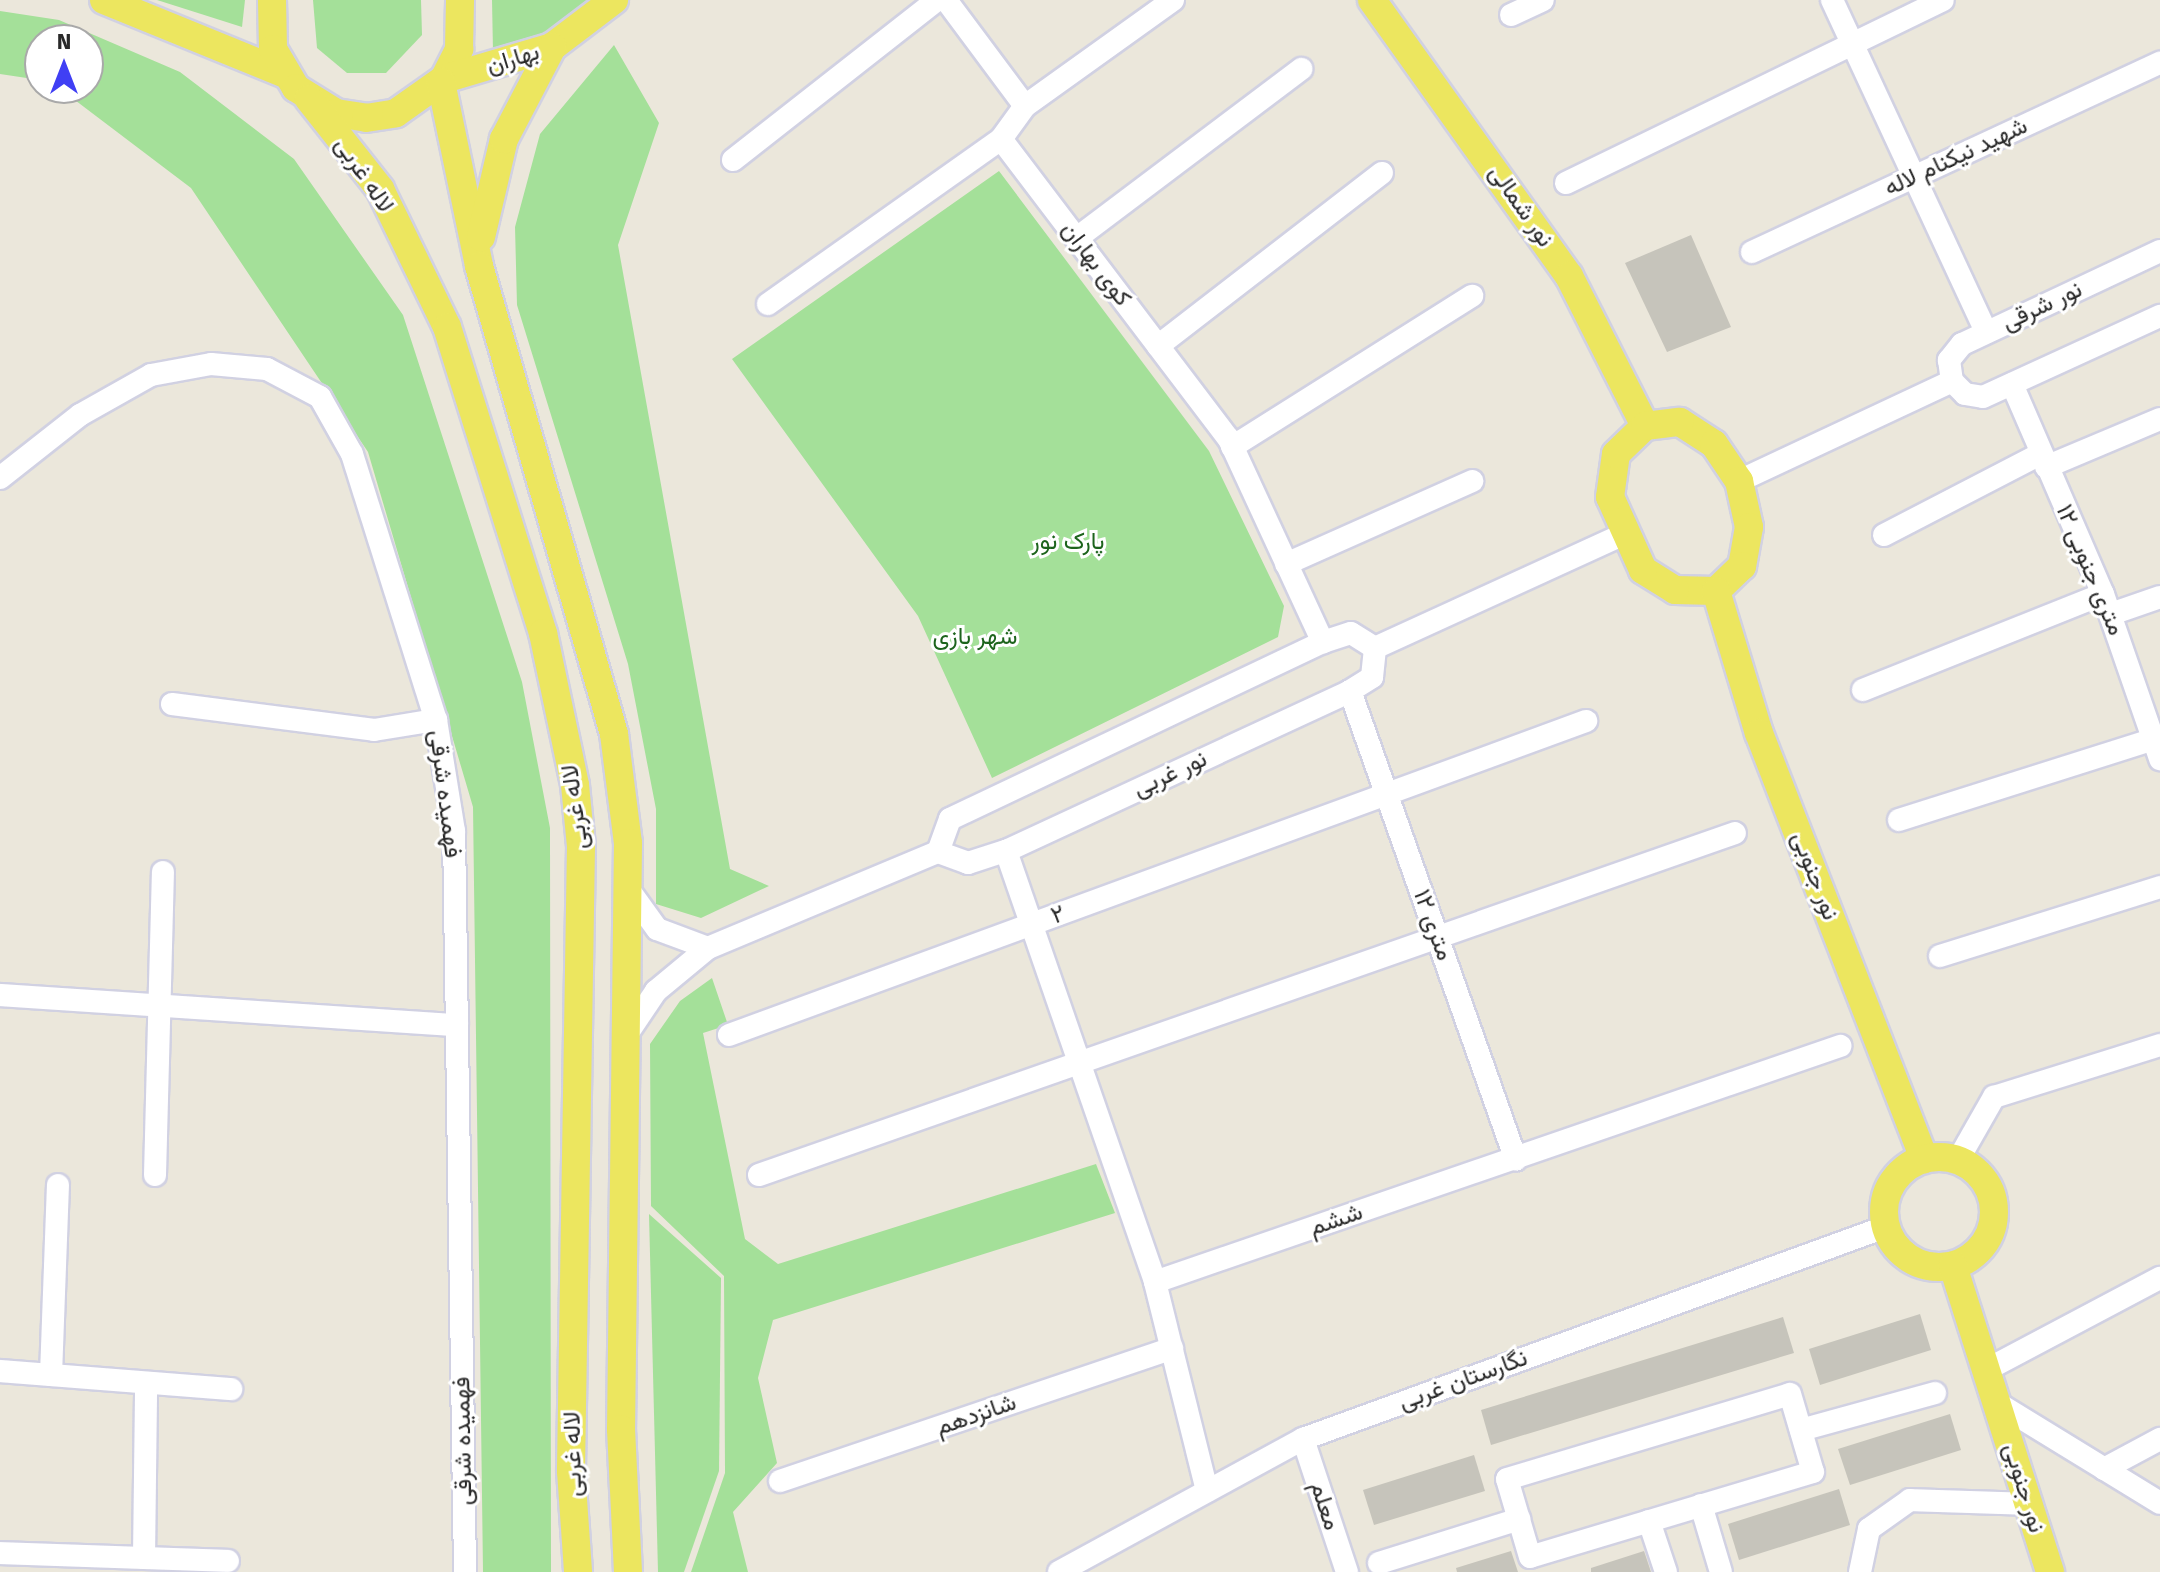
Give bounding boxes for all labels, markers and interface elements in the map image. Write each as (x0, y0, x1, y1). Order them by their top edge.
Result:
north arrow (24, 24, 104, 104)
text: N (57, 28, 71, 55)
street label: بهاران (483, 37, 543, 81)
street label: شهید نیکنام لاله (1880, 111, 2032, 203)
street label: لاله غربی (328, 132, 400, 218)
street label: نور شمالی (1482, 159, 1560, 253)
street label: کوی بهاران (1055, 216, 1137, 312)
street label: نور شرقی (1997, 275, 2087, 337)
street label: ۱۲ متری جنوبی (2049, 500, 2131, 640)
park label: پارک نور (1032, 528, 1104, 556)
park label: شهر بازی (932, 623, 1018, 651)
street label: فهمیده شرقی (423, 728, 467, 860)
street label: نور غربی (1128, 744, 1212, 804)
street label: لاله غربی (556, 763, 594, 851)
street label: نور جنوبی (1785, 828, 1845, 924)
street label: ۱۲ متری (1407, 886, 1459, 964)
street label: ۲ (1047, 899, 1069, 931)
street label: ششم (1306, 1198, 1366, 1242)
street label: نگارستان غربی (1395, 1343, 1531, 1417)
street label: فهمیده شرقی (447, 1376, 479, 1506)
street label: شانزدهم (932, 1388, 1020, 1442)
street label: لاله غربی (558, 1411, 588, 1497)
street label: نور جنوبی (1997, 1440, 2051, 1536)
street label: معلم (1304, 1478, 1346, 1534)

